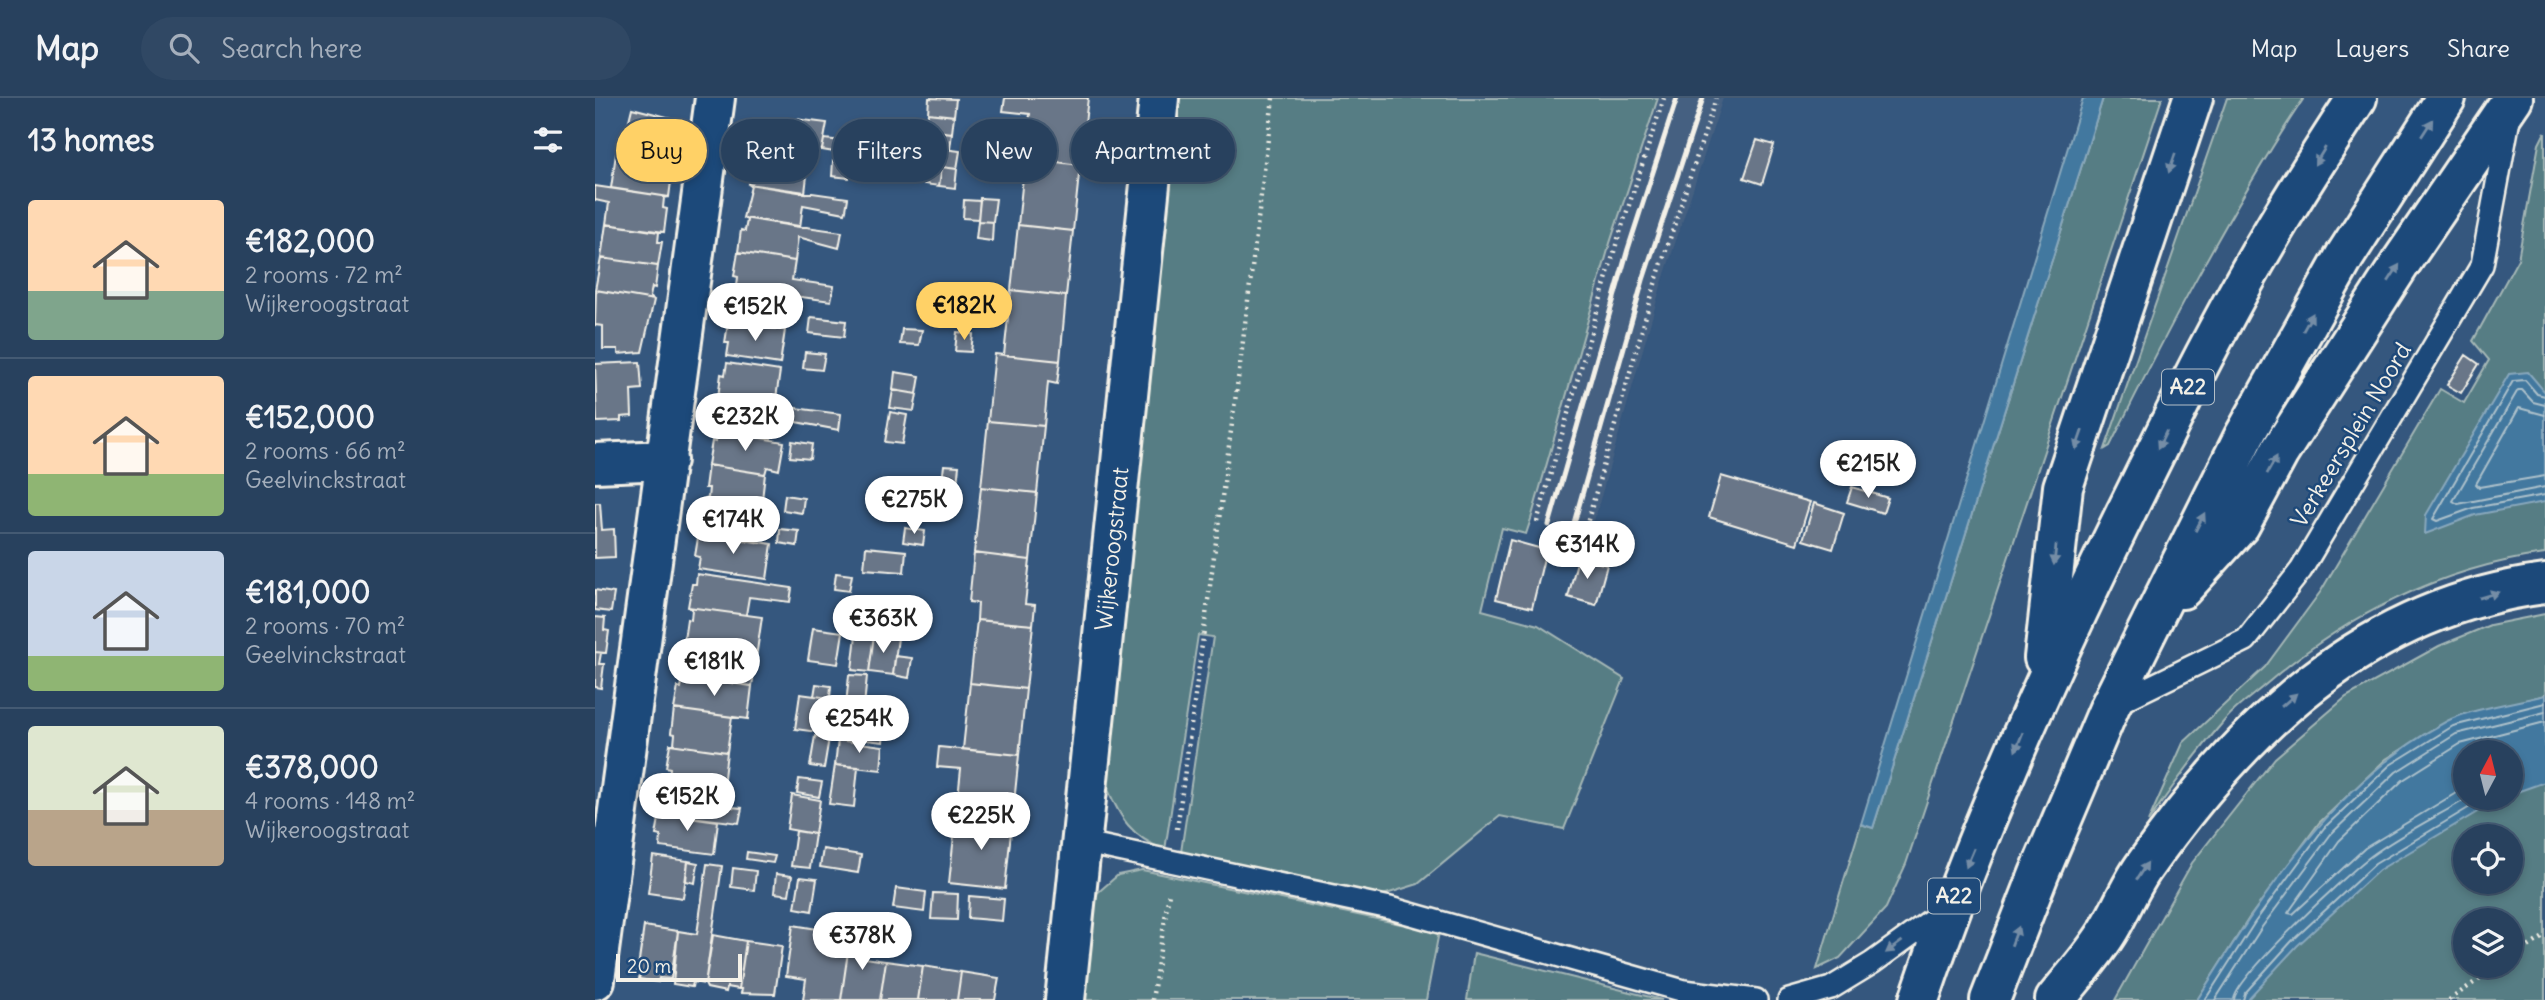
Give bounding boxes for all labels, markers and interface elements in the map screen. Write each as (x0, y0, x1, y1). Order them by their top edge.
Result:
search box (141, 17, 631, 80)
text: Map (35, 27, 99, 69)
icon: search (165, 29, 203, 67)
text: Search here (221, 32, 362, 65)
text: Map (2251, 33, 2297, 63)
text: Layers (2335, 33, 2409, 63)
text: Share (2447, 33, 2510, 63)
one-way arrow (2420, 118, 2433, 138)
chip: Buy (616, 119, 707, 182)
chip: Rent (721, 119, 819, 182)
chip: Filters (833, 119, 947, 182)
chip: New (961, 119, 1057, 182)
chip: Apartment (1071, 119, 1235, 182)
text: 13 homes (28, 121, 154, 159)
icon: filters (529, 121, 567, 159)
one-way arrow (2314, 146, 2327, 165)
one-way arrow (2166, 152, 2176, 173)
text: €182,000 (245, 222, 375, 260)
icon: home (84, 228, 168, 312)
text: 2 rooms · 72 m² (245, 260, 403, 289)
one-way arrow (2388, 263, 2401, 282)
pin: €182K (915, 282, 1013, 342)
pin: €152K (706, 284, 804, 343)
text: Wijkeroogstraat (245, 289, 409, 318)
text: €182K (932, 290, 996, 319)
text: €152K (723, 291, 787, 320)
one-way arrow (2302, 312, 2314, 332)
street label: Verkeersplein Noord (2284, 337, 2417, 532)
road number: A22 (2162, 370, 2214, 404)
pin: €232K (696, 394, 794, 453)
text: €152,000 (245, 398, 375, 436)
text: €232K (711, 401, 779, 430)
icon: home (84, 404, 168, 488)
one-way arrow (2073, 429, 2083, 450)
one-way arrow (2157, 430, 2168, 450)
text: 2 rooms · 66 m² (245, 436, 406, 465)
pin: €215K (1819, 440, 1917, 500)
text: €215K (1836, 448, 1900, 477)
one-way arrow (2266, 455, 2278, 474)
text: Geelvinckstraat (245, 465, 406, 494)
street label: Wijkeroogstraat (1088, 466, 1135, 632)
pin: €275K (865, 476, 963, 536)
text: €275K (881, 484, 947, 513)
pin: €174K (684, 496, 782, 556)
text: €174K (702, 504, 764, 533)
one-way arrow (2195, 512, 2206, 532)
pin: €314K (1538, 522, 1636, 581)
text: €314K (1555, 529, 1619, 558)
one-way arrow (2050, 544, 2061, 566)
text: €181,000 (245, 573, 371, 611)
icon: home (84, 579, 168, 663)
one-way arrow (2479, 590, 2500, 600)
pin: €363K (834, 596, 932, 655)
text: €363K (849, 603, 917, 632)
text: 2 rooms · 70 m² (245, 611, 405, 640)
pin: €181K (665, 638, 763, 698)
text: Geelvinckstraat (245, 640, 406, 669)
text: €181K (684, 646, 744, 675)
one-way arrow (2280, 692, 2298, 707)
pin: €254K (810, 696, 908, 755)
text: €254K (825, 703, 893, 732)
one-way arrow (2013, 731, 2024, 752)
north arrow (2453, 740, 2523, 810)
map controls (2453, 740, 2523, 978)
text: €378,000 (245, 748, 379, 786)
icon: home (84, 754, 168, 838)
pin: €152K (638, 774, 736, 833)
text: €152K (655, 781, 719, 810)
text: 4 rooms · 148 m² (245, 786, 415, 815)
pin: €225K (932, 792, 1030, 852)
text: €225K (947, 800, 1015, 829)
text: Wijkeroogstraat (245, 815, 409, 844)
button: locate (2453, 824, 2523, 894)
one-way arrow (1965, 848, 1976, 869)
one-way arrow (2135, 862, 2148, 881)
road number: A22 (1928, 878, 1980, 914)
button: layers (2453, 908, 2523, 978)
pin: €378K (813, 912, 911, 972)
text: €378K (829, 920, 895, 949)
one-way arrow (2009, 926, 2020, 947)
one-way arrow (1885, 940, 1903, 954)
scale bar (616, 951, 742, 983)
text: 20 m (627, 954, 671, 978)

